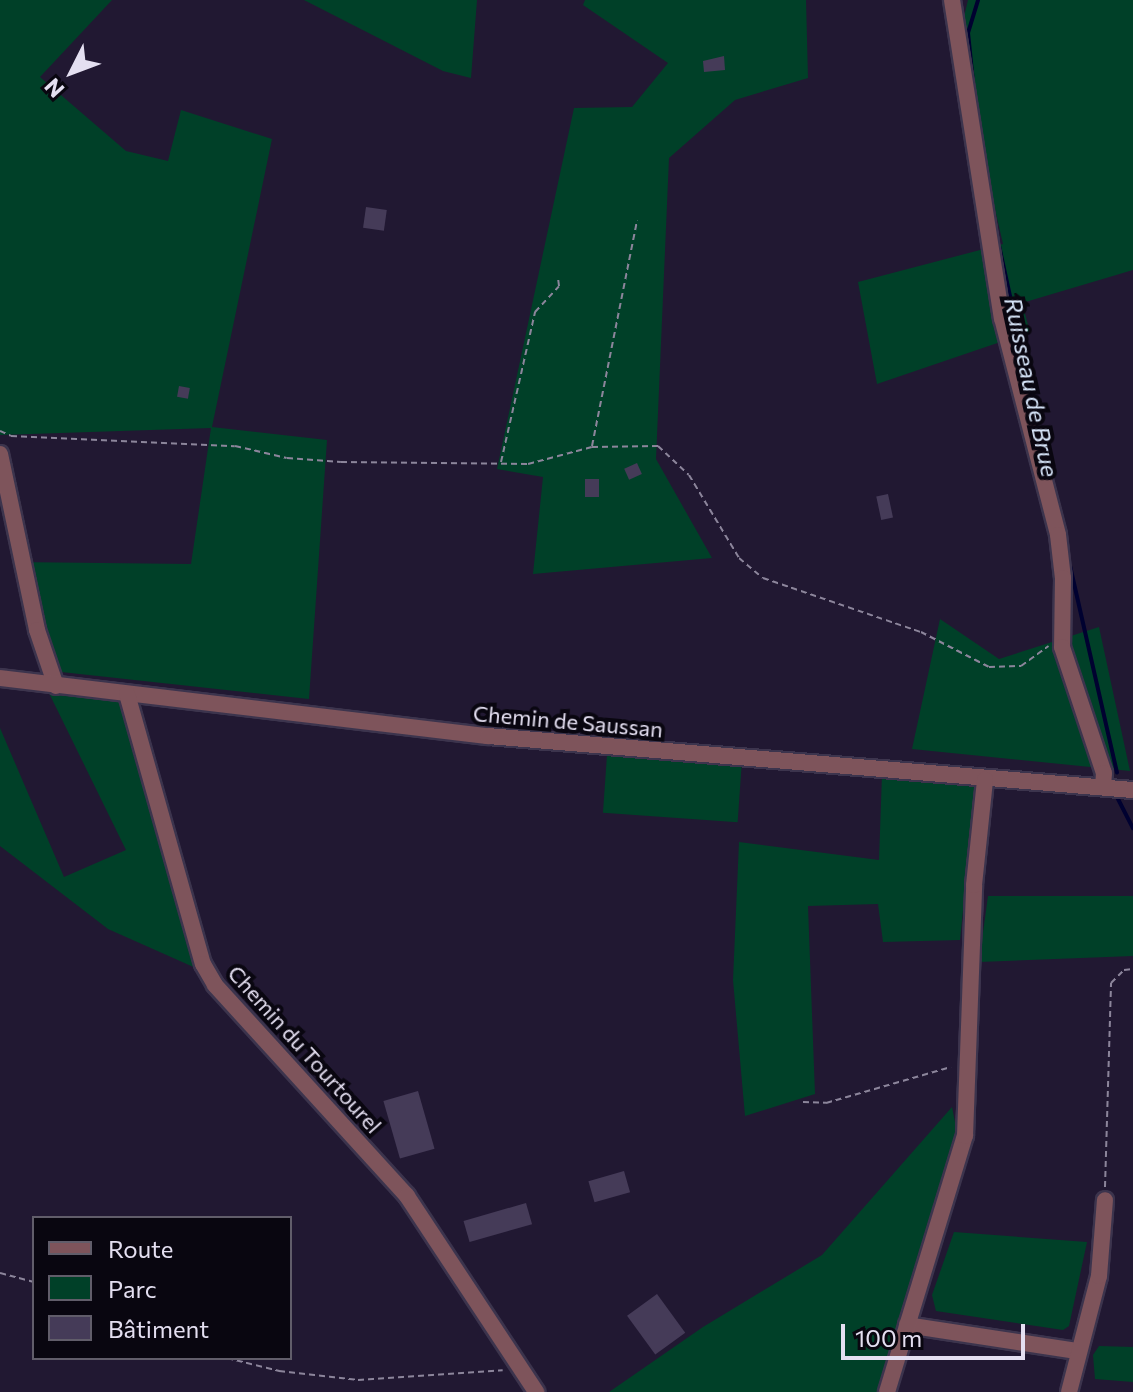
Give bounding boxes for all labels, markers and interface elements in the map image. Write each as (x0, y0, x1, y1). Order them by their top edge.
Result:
north arrow (32, 32, 112, 112)
text: N (38, 73, 69, 104)
water label: Ruisseau de Brue (999, 295, 1065, 479)
street label: Chemin de Saussan (472, 700, 664, 742)
street label: Chemin du Tourtourel (223, 960, 387, 1138)
legend (32, 1216, 292, 1360)
text: Route (108, 1234, 173, 1263)
text: Parc (108, 1274, 157, 1303)
scale bar (845, 1308, 1029, 1358)
text: Bâtiment (108, 1314, 209, 1343)
text: 100 m (855, 1323, 922, 1352)

